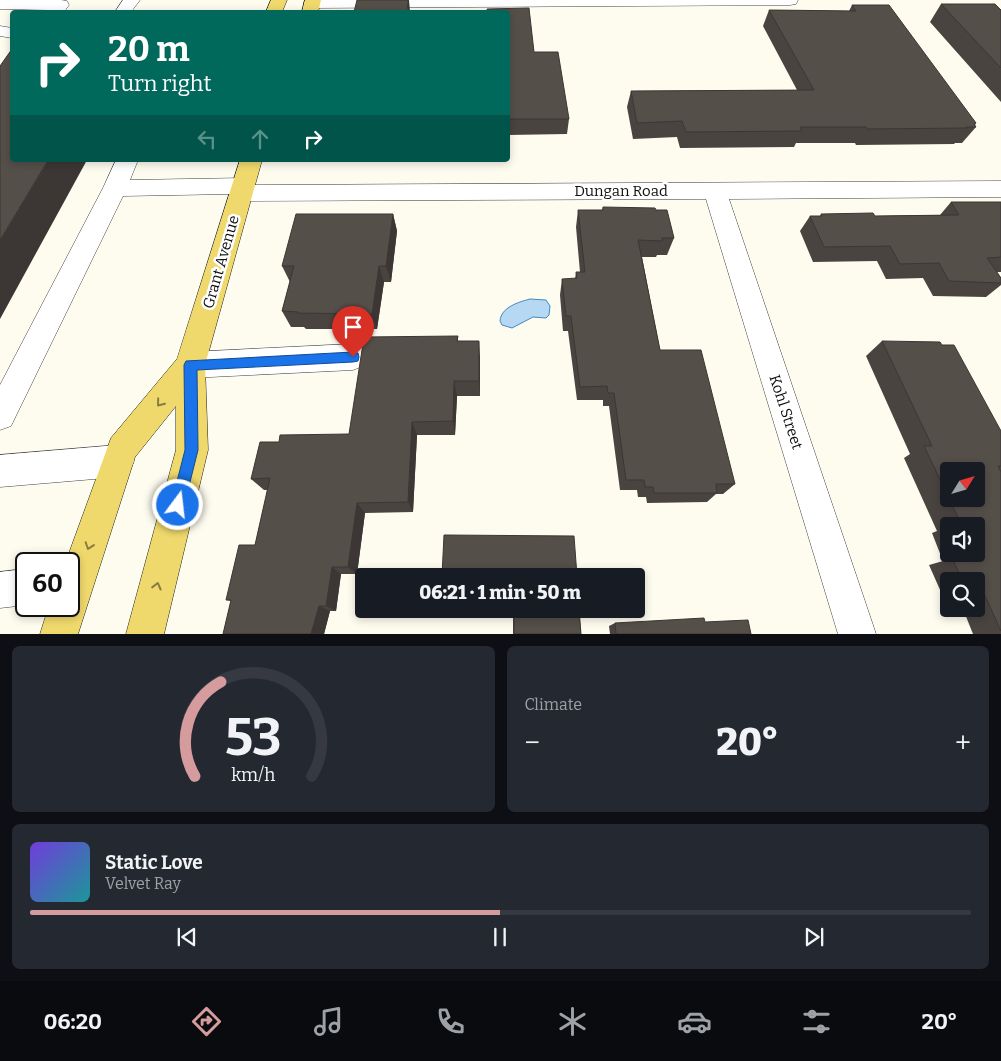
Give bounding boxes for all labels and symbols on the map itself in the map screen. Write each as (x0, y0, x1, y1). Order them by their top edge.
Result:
street label: Dungan Road (574, 182, 668, 200)
street label: Grant Avenue (199, 213, 243, 311)
pin (332, 306, 374, 357)
street label: Kohl Street (765, 372, 807, 452)
one-way arrow (157, 397, 165, 406)
north arrow (940, 462, 985, 508)
position arrow (151, 478, 203, 530)
one-way arrow (85, 542, 95, 550)
speed limit sign: 60 (15, 552, 80, 617)
one-way arrow (151, 582, 162, 591)

